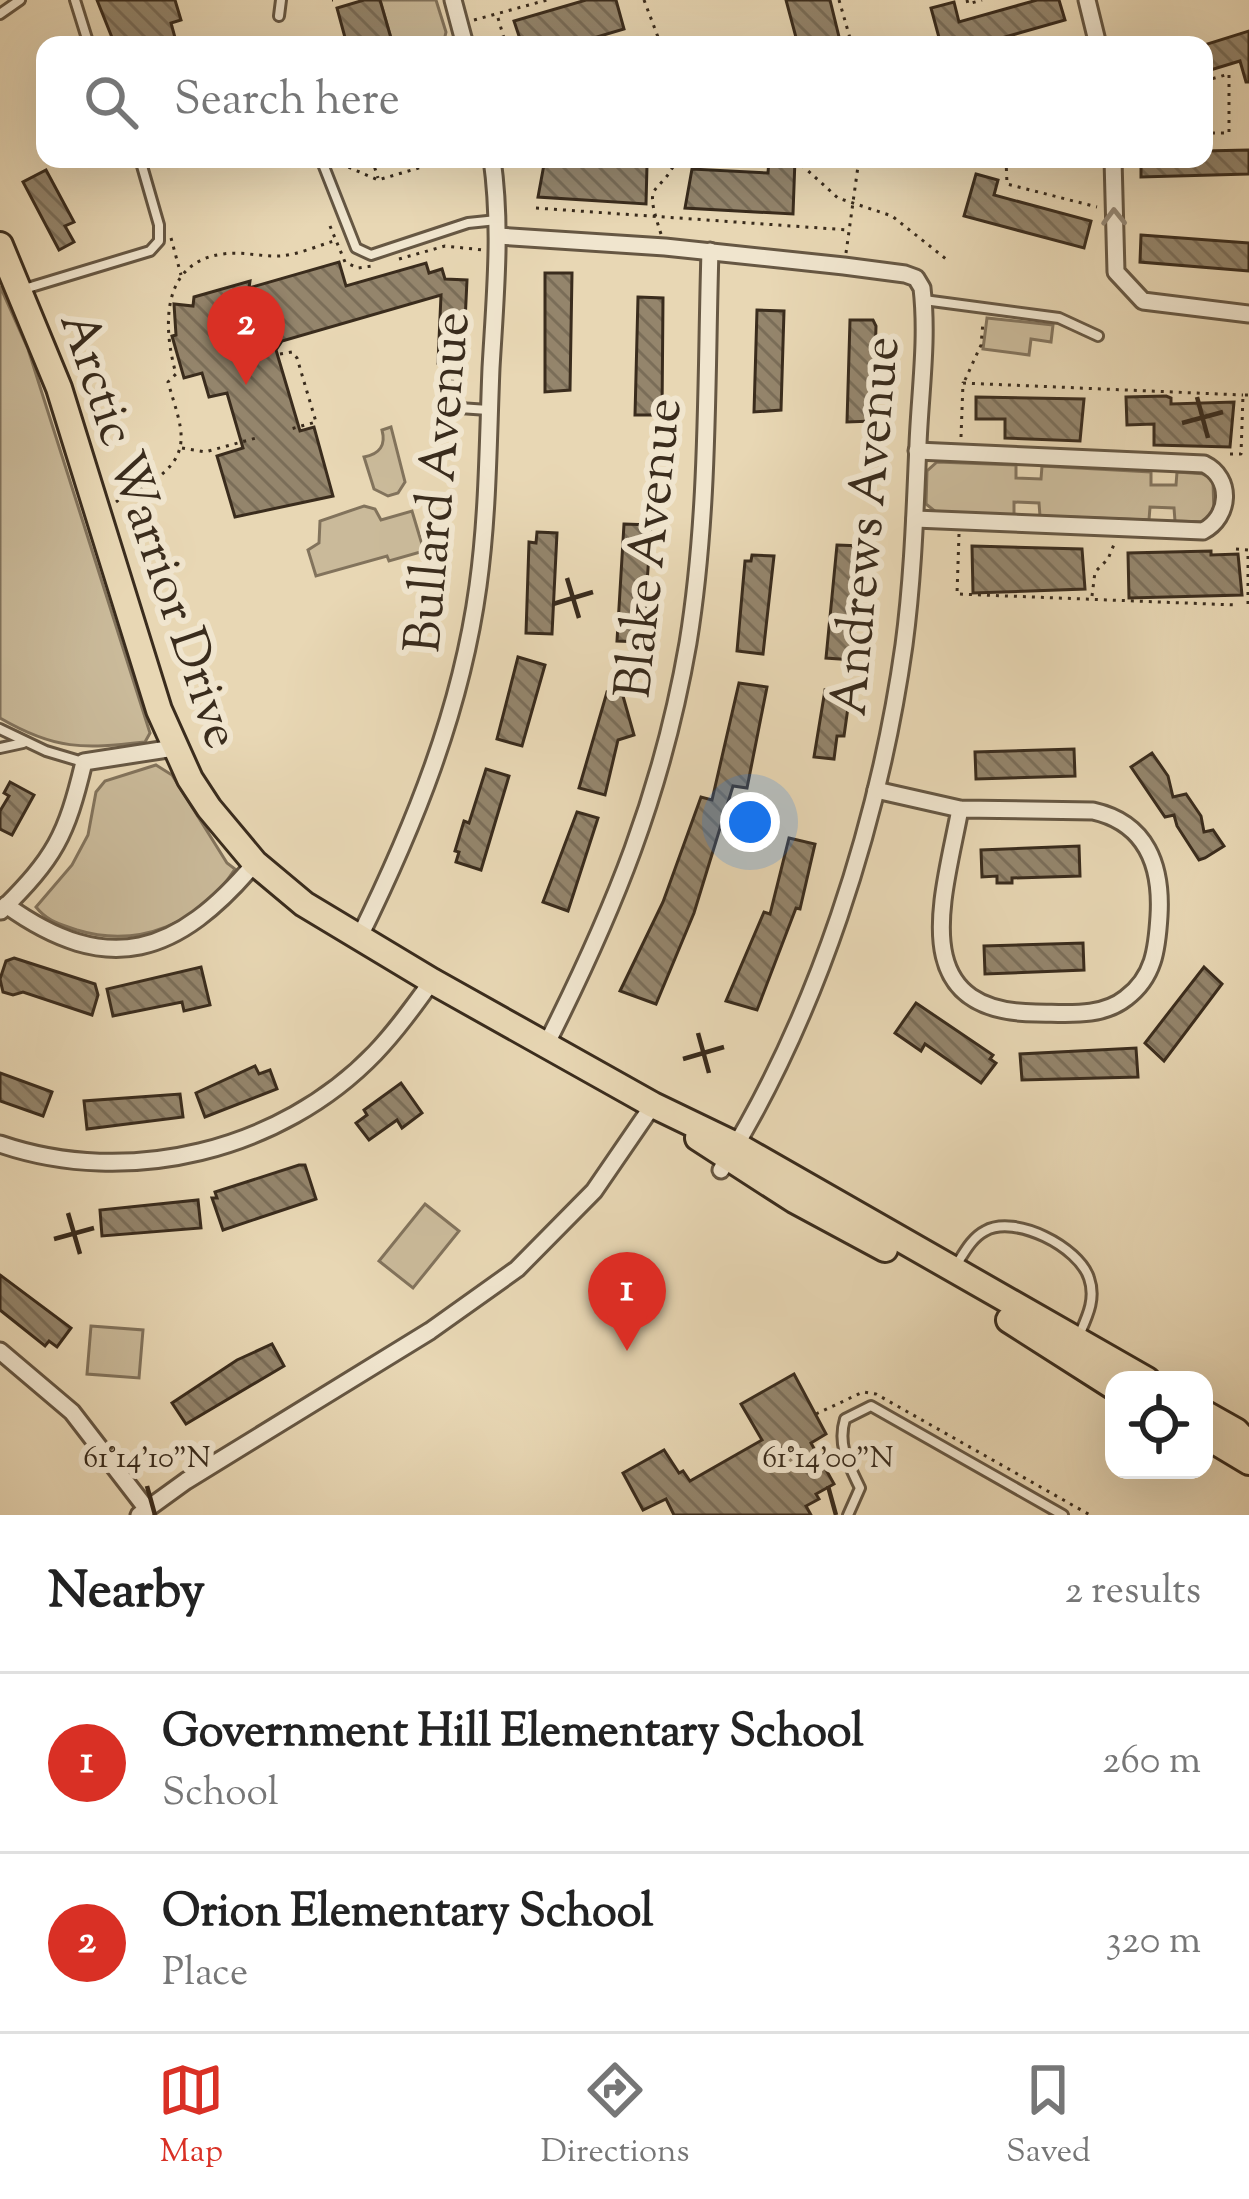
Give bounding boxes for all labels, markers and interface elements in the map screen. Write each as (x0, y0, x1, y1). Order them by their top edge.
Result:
search box (36, 36, 1213, 168)
icon: search (78, 69, 144, 135)
text: Search here (174, 70, 400, 135)
one-way arrow (1102, 207, 1128, 226)
pin: 2 (207, 286, 285, 385)
street label: Arctic Warrior Drive (38, 303, 256, 759)
street label: Bullard Avenue (389, 309, 492, 656)
street label: Andrews Avenue (816, 334, 921, 719)
street label: Blake Avenue (599, 395, 704, 702)
your location (720, 792, 780, 852)
pin: 1 (588, 1252, 666, 1351)
map controls (1105, 1371, 1213, 1479)
button: locate (1105, 1371, 1213, 1479)
text: 61°14'10"N (83, 1438, 211, 1481)
text: 61°14'00"N (762, 1438, 894, 1481)
text: Nearby (48, 1557, 205, 1630)
text: 2 results (1065, 1565, 1201, 1621)
text: Government Hill Elementary School (162, 1702, 864, 1767)
text: 1 (80, 1735, 94, 1791)
text: 260 m (1102, 1735, 1201, 1791)
text: School (162, 1767, 279, 1823)
text: Orion Elementary School (162, 1882, 654, 1947)
text: 2 (78, 1915, 96, 1971)
text: 320 m (1106, 1915, 1201, 1971)
text: Place (162, 1947, 248, 2003)
tab: Map (158, 2057, 224, 2177)
tab: Directions (541, 2057, 690, 2177)
tab: Saved (1006, 2057, 1091, 2177)

